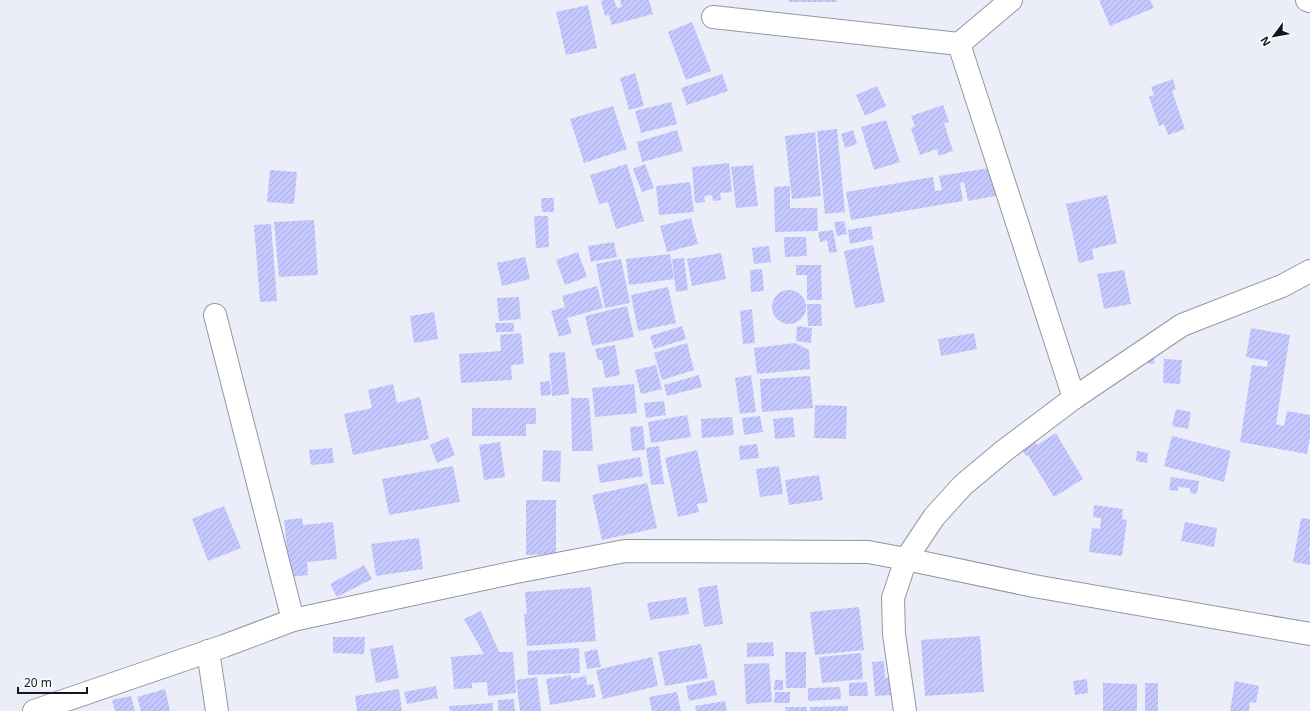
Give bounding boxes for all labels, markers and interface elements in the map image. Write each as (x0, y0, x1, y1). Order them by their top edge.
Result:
north arrow (1254, 16, 1294, 56)
text: N (1256, 34, 1274, 49)
scale bar (18, 669, 87, 695)
text: 20 m (24, 674, 52, 691)

